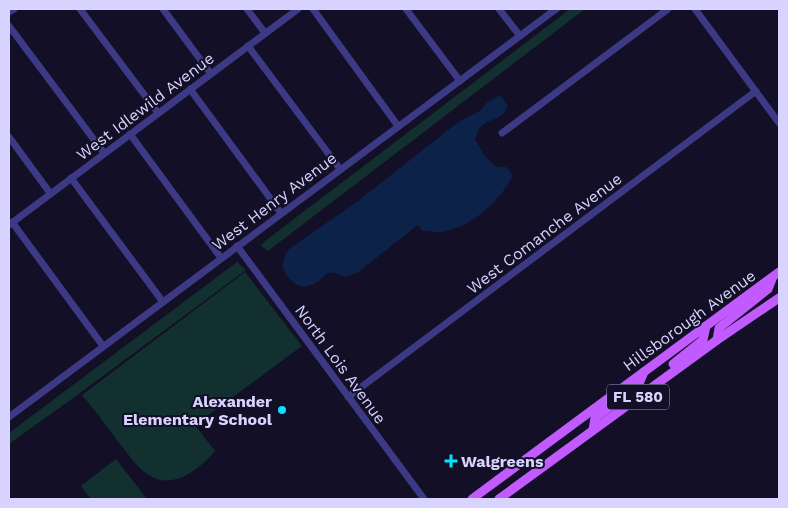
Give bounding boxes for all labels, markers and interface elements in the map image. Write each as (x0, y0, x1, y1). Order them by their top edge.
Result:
street label: West Idlewild Avenue (73, 48, 218, 164)
street label: West Henry Avenue (208, 148, 340, 254)
street label: West Comanche Avenue (463, 169, 625, 298)
street label: Hillsborough Avenue (619, 266, 759, 375)
street label: North Lois Avenue (291, 301, 390, 427)
road number: FL 580 (607, 384, 669, 410)
place label: Alexander Elementary School (123, 392, 273, 429)
marker: Alexander Elementary School (276, 404, 288, 416)
place label: Walgreens (461, 452, 544, 471)
marker: Walgreens (445, 455, 457, 467)

